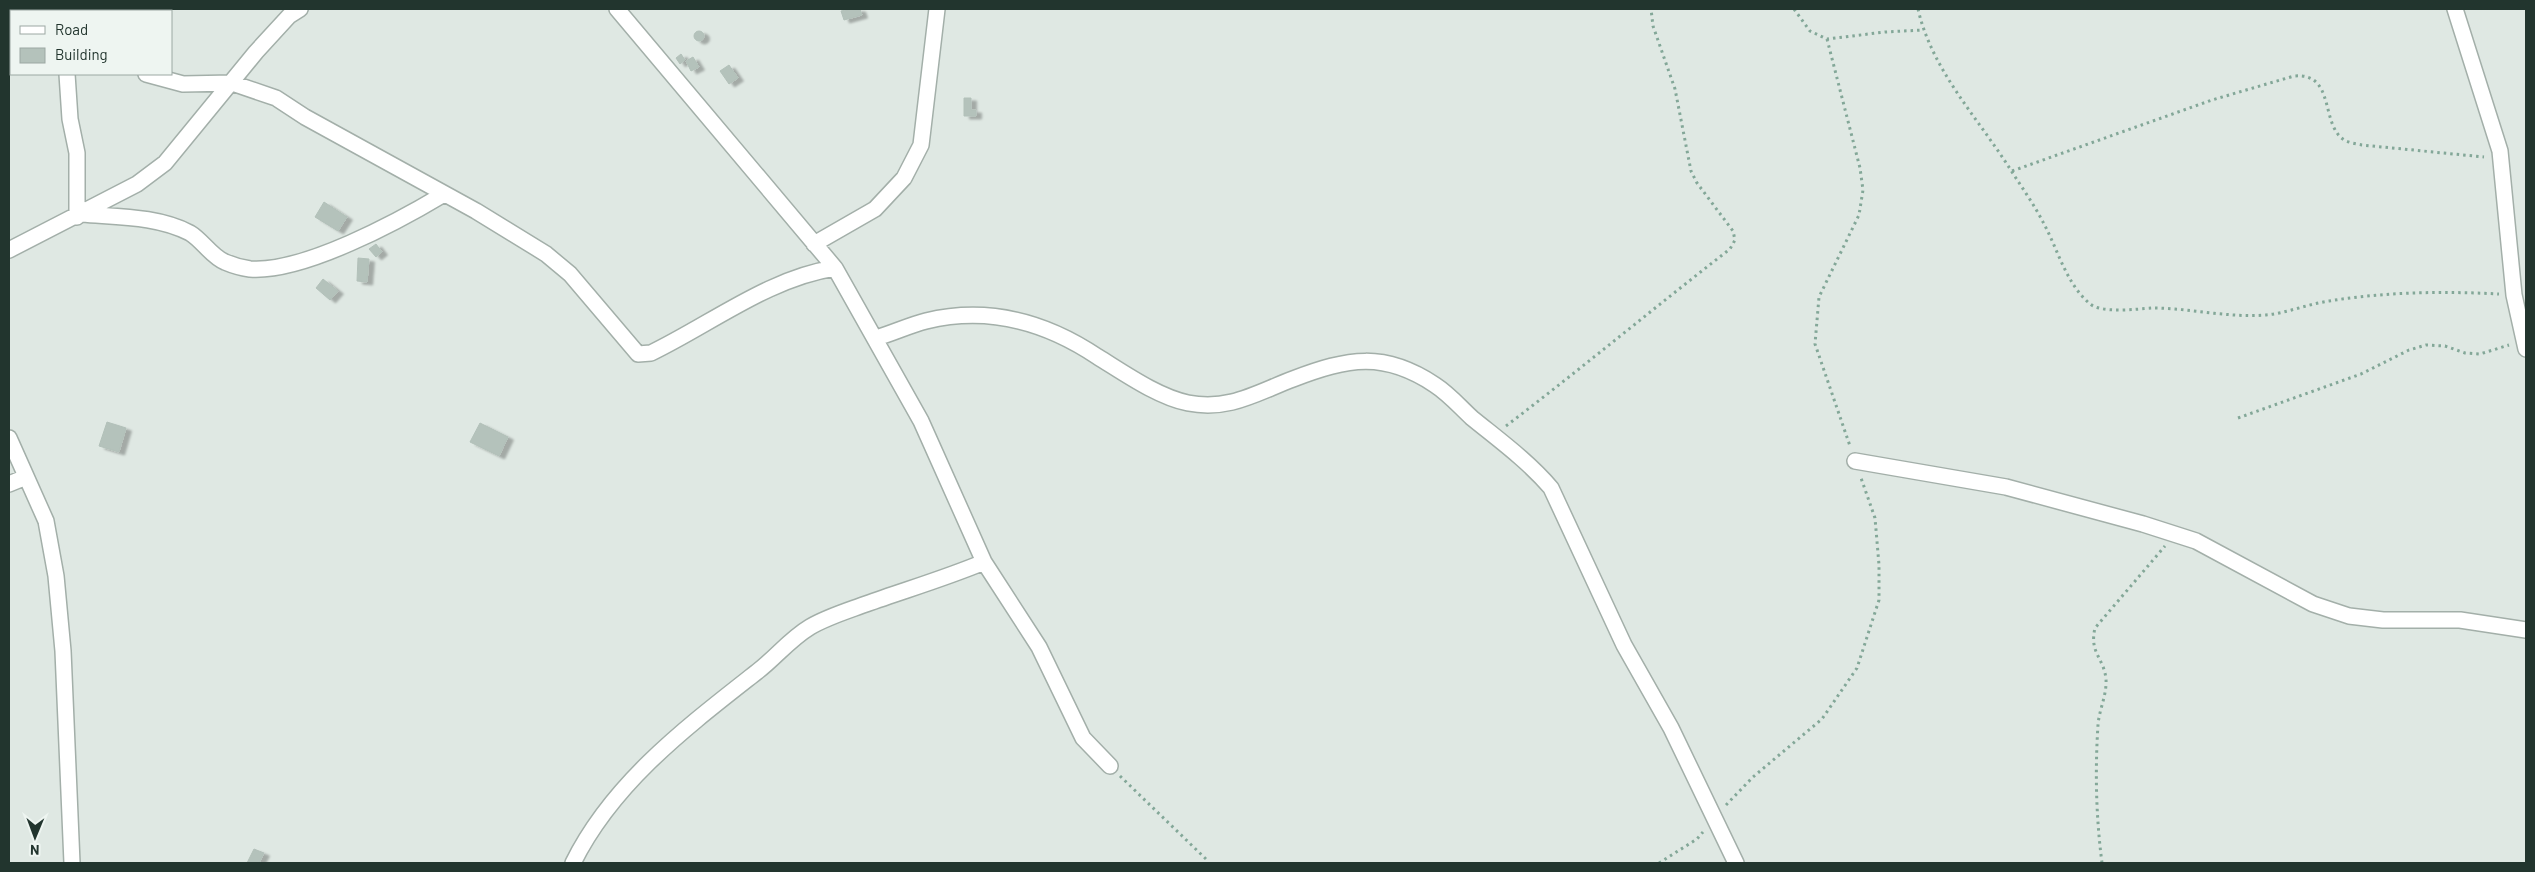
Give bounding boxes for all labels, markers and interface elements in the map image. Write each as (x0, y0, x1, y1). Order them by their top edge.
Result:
legend (10, 10, 172, 75)
text: Road (55, 20, 88, 38)
text: Building (55, 45, 108, 63)
north arrow (10, 812, 60, 862)
text: N (30, 842, 40, 859)

